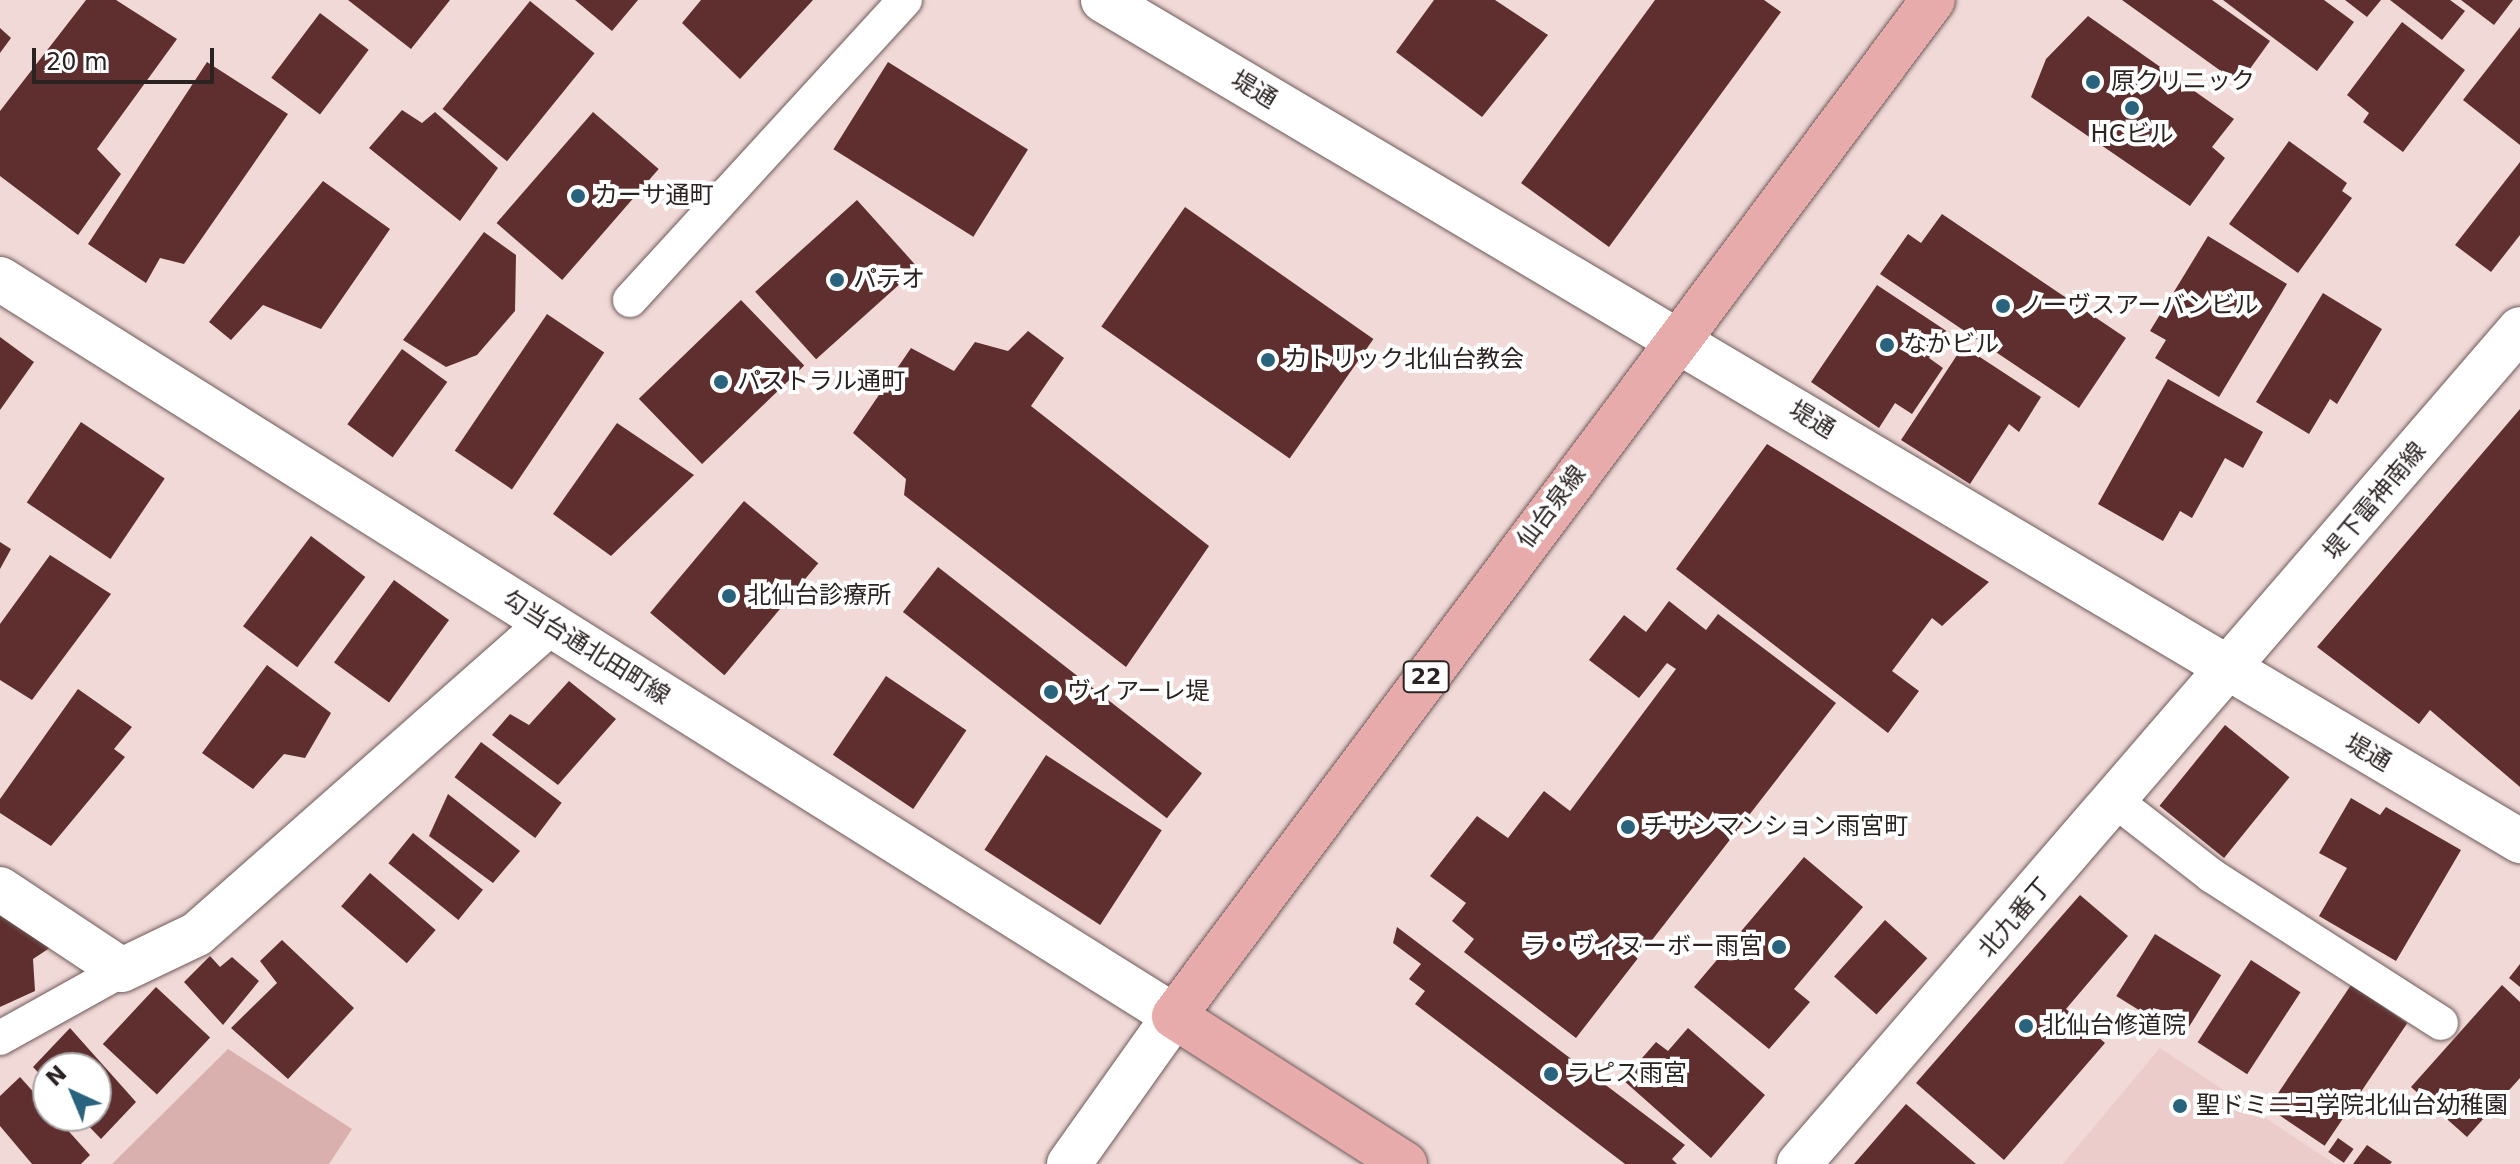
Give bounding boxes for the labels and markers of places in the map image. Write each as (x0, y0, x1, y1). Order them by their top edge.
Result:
place label: 原クリニック (2111, 68, 2255, 96)
marker: 原クリニック (2082, 71, 2104, 93)
marker: HCビル (2123, 99, 2141, 117)
place label: HCビル (2091, 121, 2173, 149)
place label: カーサ通町 (594, 182, 714, 210)
marker: カーサ通町 (569, 187, 587, 205)
place label: パテオ (853, 266, 925, 294)
marker: パテオ (828, 271, 846, 289)
place label: ノーヴスアーバンビル (2019, 292, 2258, 320)
marker: ノーヴスアーバンビル (1994, 297, 2012, 315)
place label: なかビル (1903, 331, 1999, 359)
marker: なかビル (1878, 336, 1896, 354)
place label: カトリック北仙台教会 (1284, 346, 1524, 374)
marker: カトリック北仙台教会 (1259, 351, 1277, 369)
place label: パストラル通町 (737, 368, 905, 396)
marker: パストラル通町 (712, 373, 730, 391)
place label: 北仙台診療所 (747, 582, 891, 610)
marker: 北仙台診療所 (718, 585, 740, 607)
place label: ヴィアーレ堤 (1067, 678, 1210, 706)
marker: ヴィアーレ堤 (1042, 683, 1060, 701)
place label: チサンマンション雨宮町 (1644, 813, 1908, 841)
marker: チサンマンション雨宮町 (1619, 818, 1637, 836)
place label: ラ・ヴィヌーボー雨宮 (1523, 933, 1763, 961)
marker: ラ・ヴィヌーボー雨宮 (1770, 938, 1788, 956)
place label: 北仙台修道院 (2042, 1012, 2186, 1040)
marker: 北仙台修道院 (2017, 1017, 2035, 1035)
place label: ラピス雨宮 (1567, 1060, 1687, 1088)
marker: ラピス雨宮 (1542, 1065, 1560, 1083)
place label: 聖ドミニコ学院北仙台幼稚園 (2196, 1092, 2508, 1120)
marker: 聖ドミニコ学院北仙台幼稚園 (2171, 1097, 2189, 1115)

